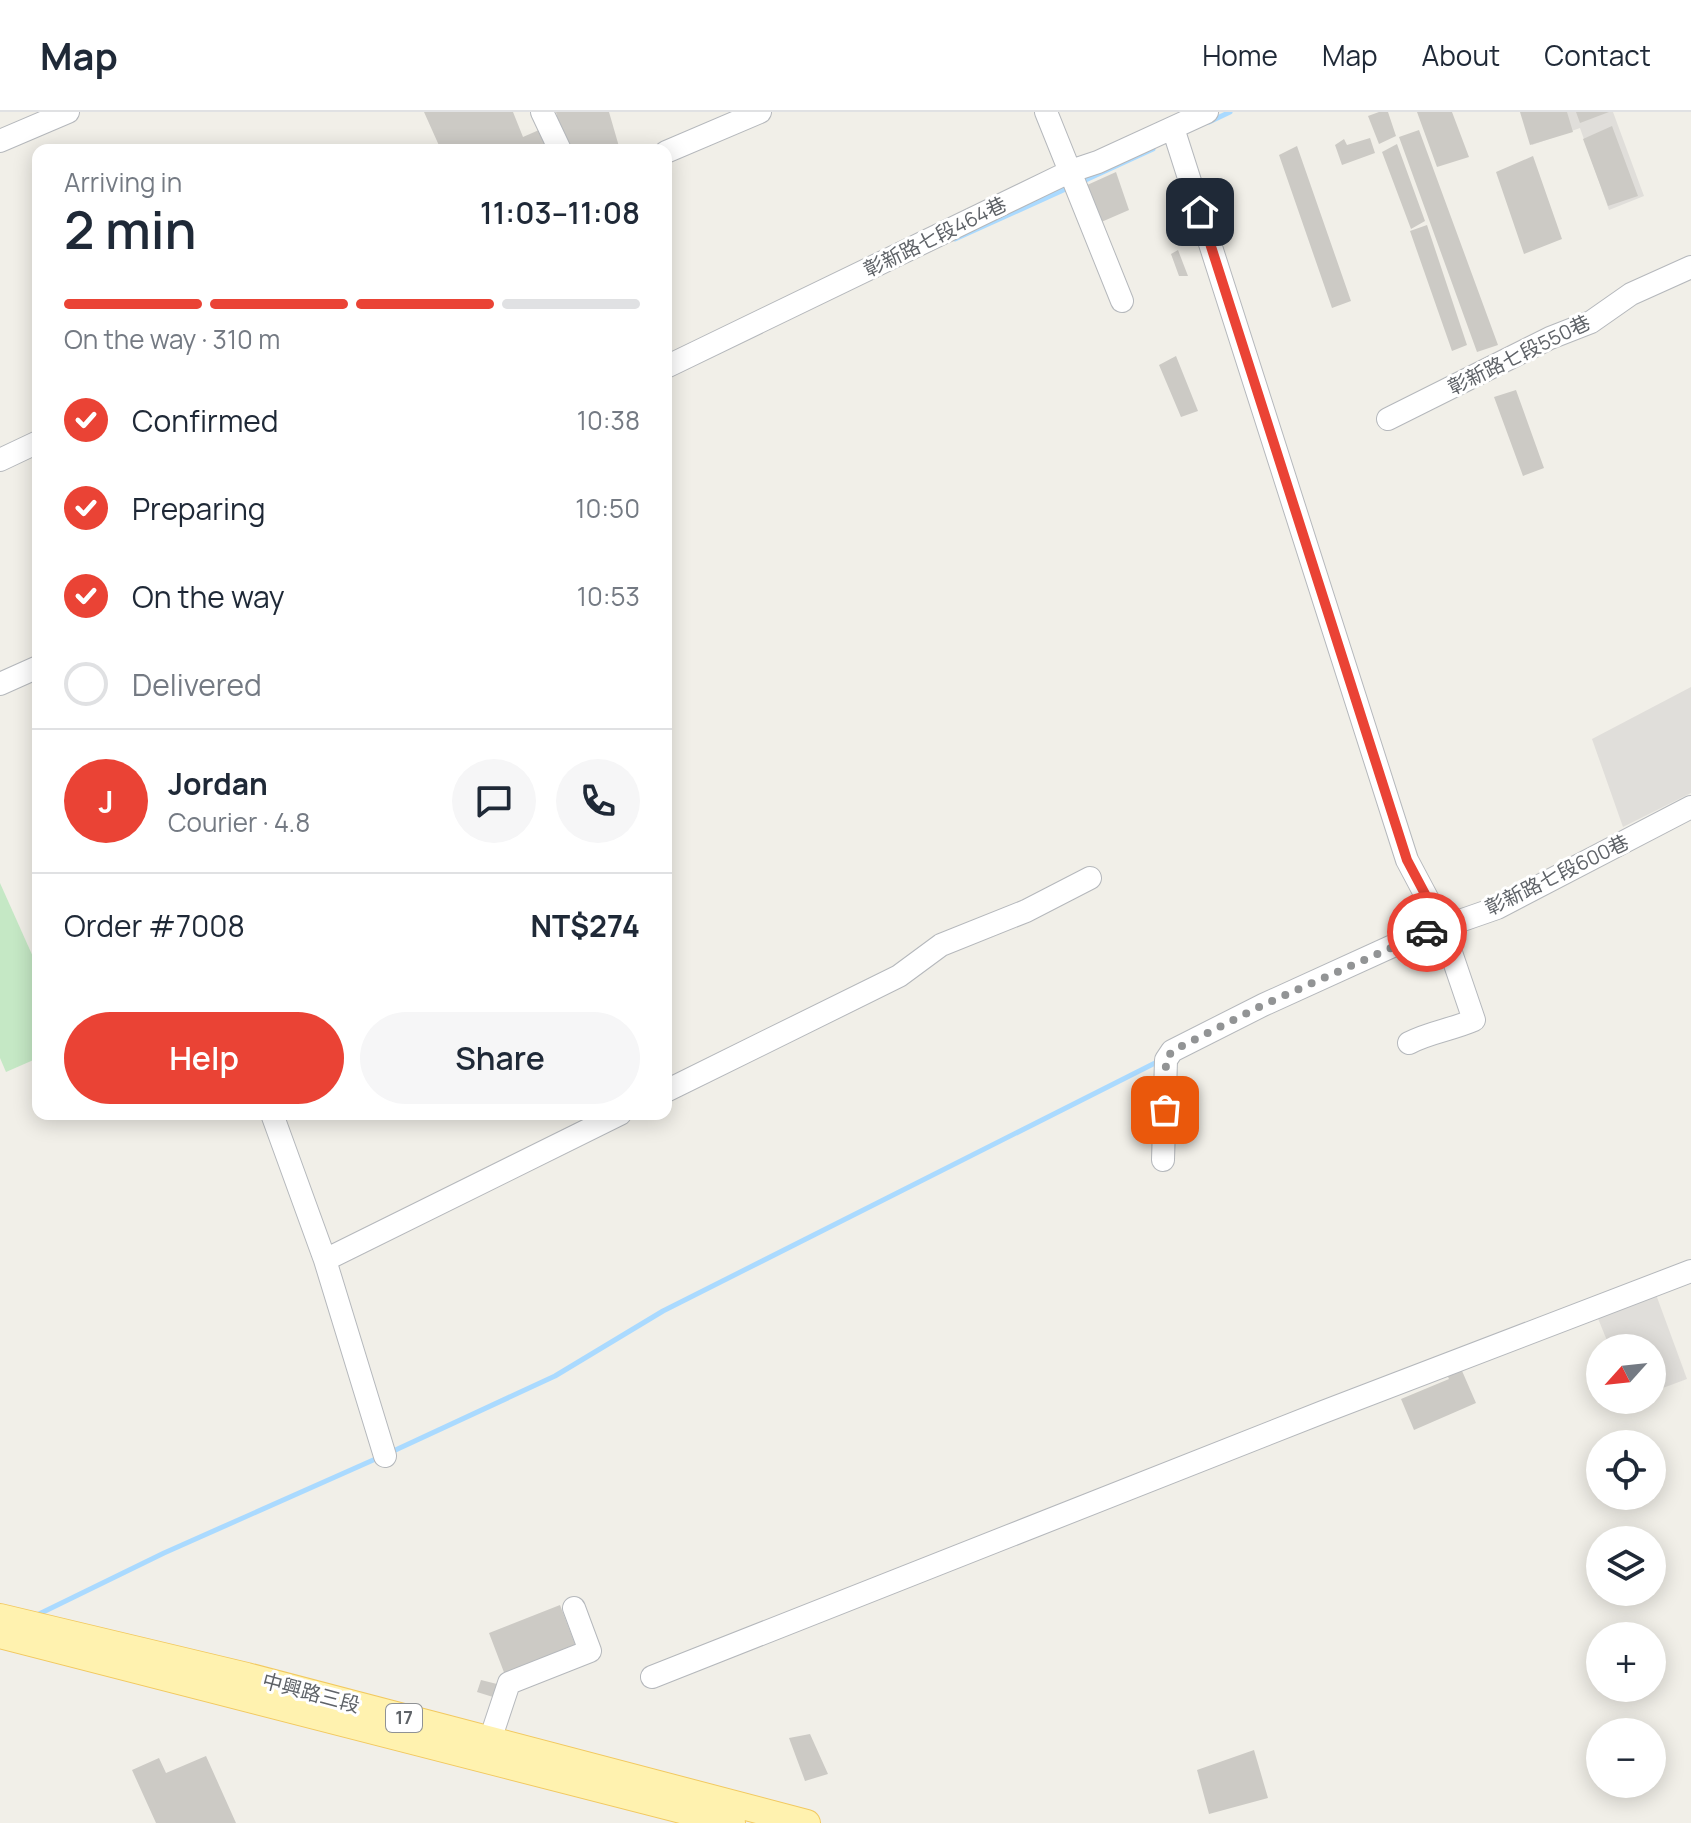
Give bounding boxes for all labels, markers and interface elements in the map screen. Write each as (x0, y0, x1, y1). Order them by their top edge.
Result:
text: Map (40, 29, 118, 81)
text: Home (1202, 36, 1278, 74)
text: Map (1322, 36, 1378, 74)
text: About (1422, 36, 1500, 74)
text: Contact (1544, 36, 1651, 74)
text: Arriving in (64, 164, 182, 200)
pin (1166, 178, 1234, 246)
street label: 彰新路七段464巷 (859, 190, 1011, 283)
icon: home (1178, 190, 1222, 234)
text: 11:03–11:08 (480, 192, 640, 233)
text: 2 min (64, 194, 197, 265)
street label: 彰新路七段550巷 (1443, 308, 1594, 401)
text: On the way · 310 m (64, 321, 280, 357)
icon: check (64, 398, 108, 442)
text: Confirmed (132, 400, 279, 441)
text: 10:38 (577, 402, 640, 438)
icon: check (64, 486, 108, 530)
text: Preparing (132, 488, 266, 529)
text: 10:50 (575, 490, 640, 526)
icon: check (64, 574, 108, 618)
text: On the way (132, 576, 285, 617)
text: 10:53 (577, 578, 640, 614)
text: Delivered (132, 664, 262, 705)
button: chat (452, 759, 536, 843)
button: phone (556, 759, 640, 843)
text: Jordan (168, 763, 268, 804)
text: J (98, 781, 114, 822)
text: Courier · 4.8 (168, 804, 310, 840)
street label: 彰新路七段600巷 (1480, 828, 1633, 921)
courier (1387, 892, 1467, 972)
text: Order #7008 (64, 905, 245, 946)
text: NT$274 (530, 905, 640, 946)
icon: car (1405, 910, 1449, 954)
button: Help (64, 1012, 344, 1104)
button: Share (360, 1012, 640, 1104)
pin (1131, 1076, 1199, 1144)
icon: bag (1143, 1088, 1187, 1132)
north arrow (1586, 1334, 1666, 1414)
map controls (1586, 1334, 1666, 1798)
button: locate (1586, 1430, 1666, 1510)
button: layers (1586, 1526, 1666, 1606)
button: + (1586, 1622, 1666, 1702)
street label: 中興路三段 (259, 1667, 363, 1718)
road number: 17 (386, 1704, 422, 1732)
button: − (1586, 1718, 1666, 1798)

